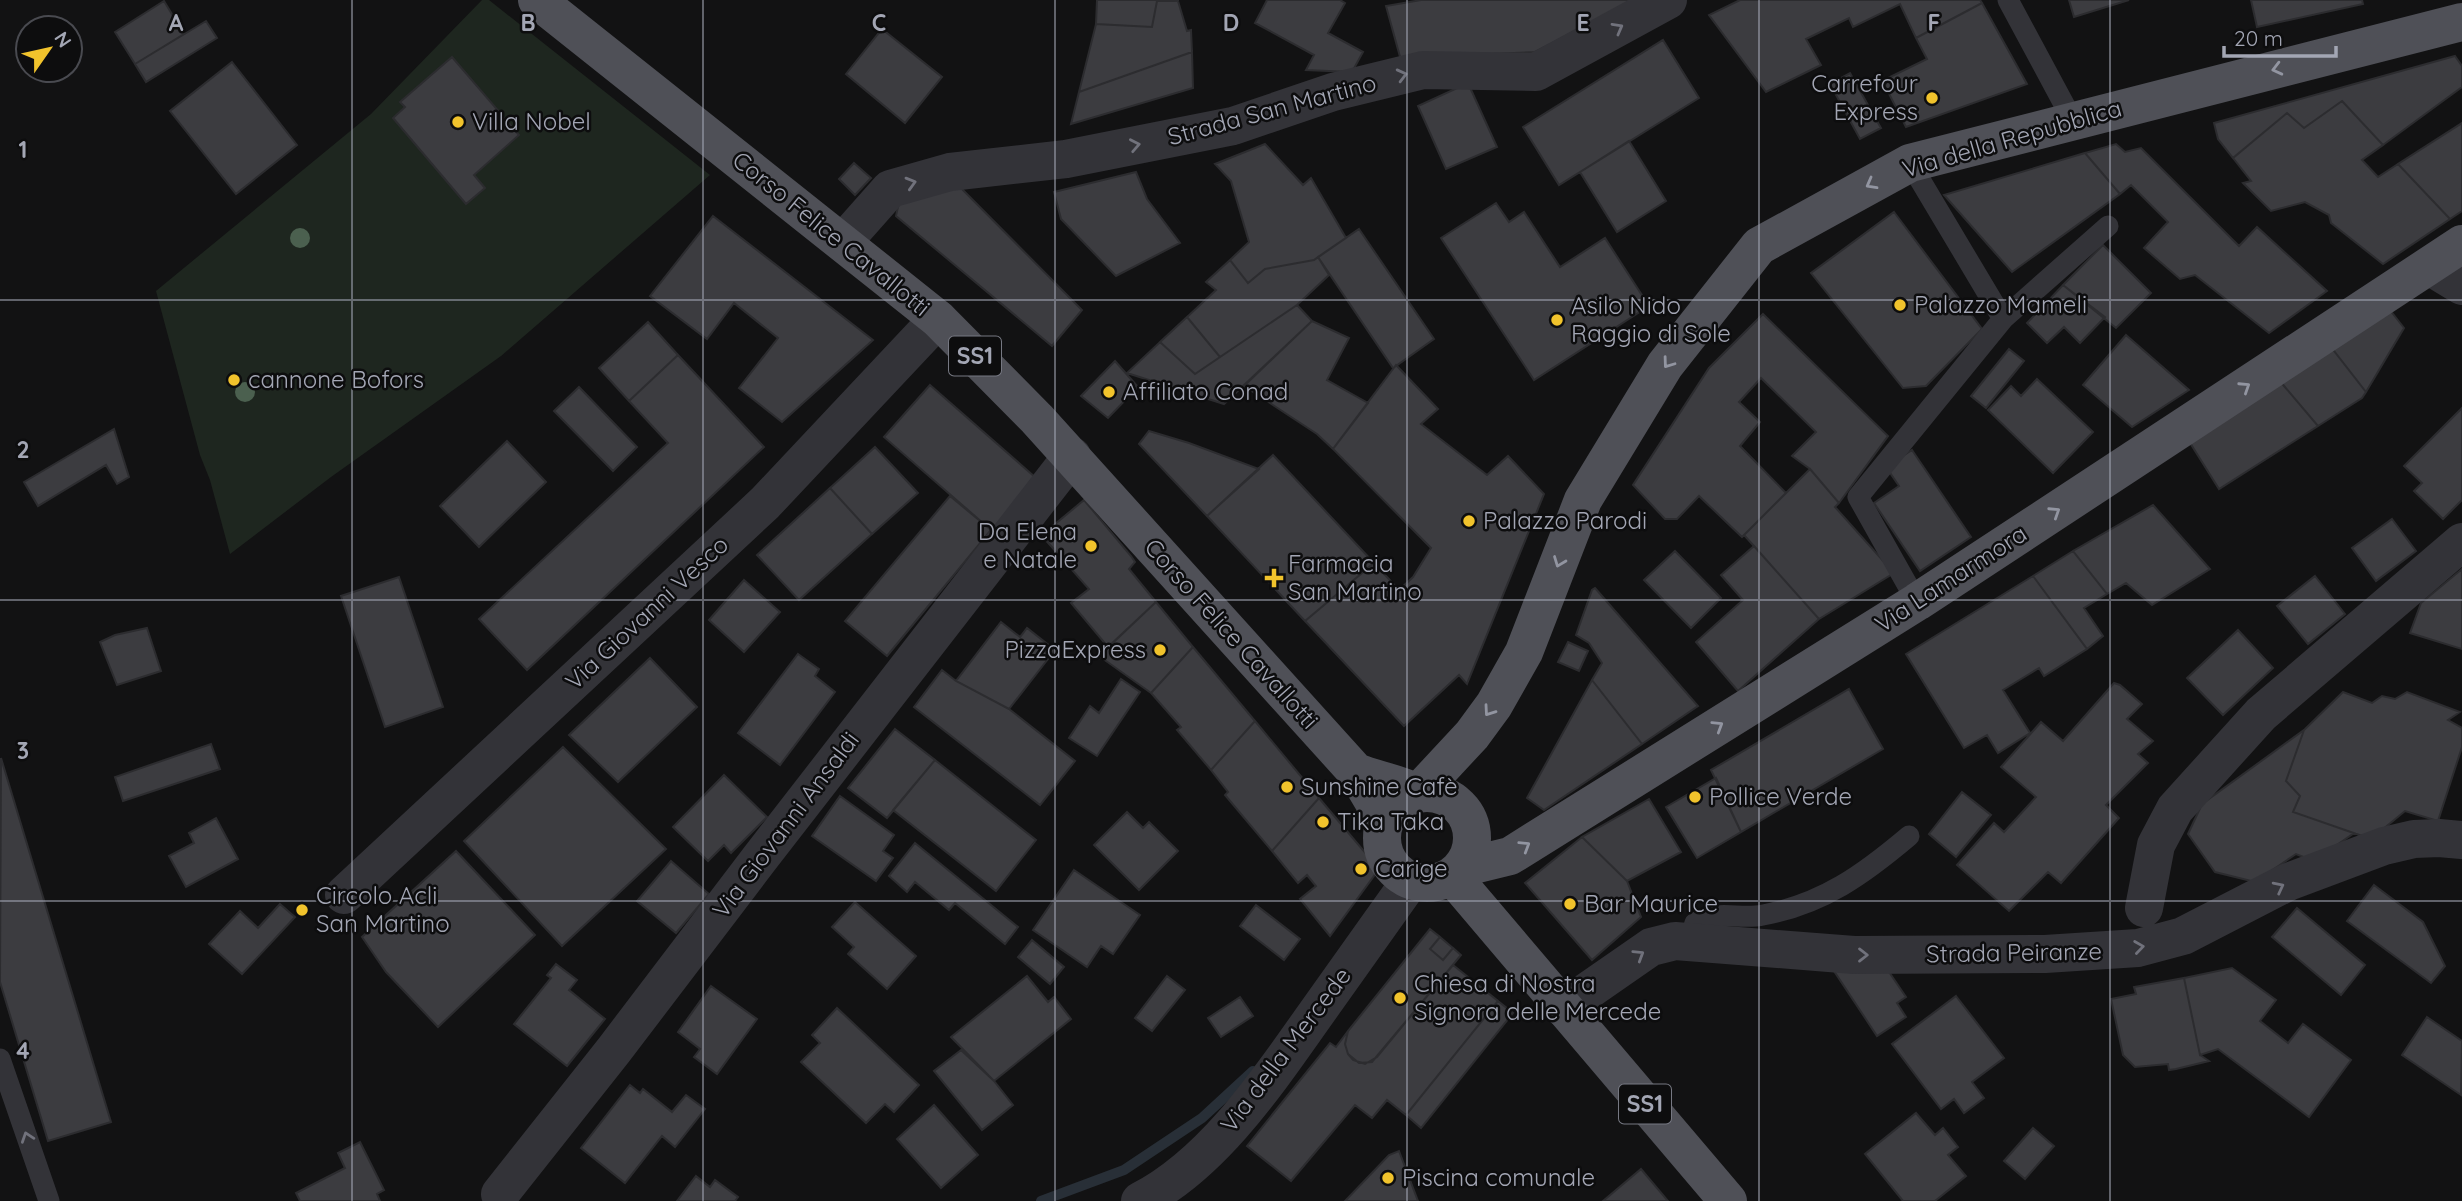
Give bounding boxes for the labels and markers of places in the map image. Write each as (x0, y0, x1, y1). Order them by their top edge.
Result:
place label: Carrefour Express (1811, 68, 1918, 126)
marker: Carrefour Express (1924, 90, 1940, 106)
place label: Villa Nobel (472, 106, 591, 136)
marker: Villa Nobel (450, 114, 466, 130)
place label: Palazzo Mameli (1914, 289, 2087, 319)
place label: Asilo Nido Raggio di Sole (1571, 290, 1731, 348)
marker: Palazzo Mameli (1892, 297, 1908, 313)
marker: Asilo Nido Raggio di Sole (1549, 312, 1565, 328)
place label: cannone Bofors (248, 364, 424, 394)
marker: cannone Bofors (226, 372, 242, 388)
place label: Affiliato Conad (1123, 376, 1288, 406)
marker: Affiliato Conad (1101, 384, 1117, 400)
place label: Palazzo Parodi (1483, 505, 1647, 535)
marker: Palazzo Parodi (1461, 513, 1477, 529)
place label: Da Elena e Natale (978, 516, 1077, 574)
marker: Da Elena e Natale (1083, 538, 1099, 554)
place label: Farmacia San Martino (1288, 548, 1422, 606)
marker: Farmacia San Martino (1266, 570, 1282, 586)
place label: PizzaExpress (1004, 634, 1146, 664)
marker: PizzaExpress (1152, 642, 1168, 658)
place label: Sunshine Cafè (1301, 771, 1458, 801)
marker: Sunshine Cafè (1279, 779, 1295, 795)
place label: Pollice Verde (1709, 781, 1852, 811)
marker: Pollice Verde (1687, 789, 1703, 805)
place label: Tika Taka (1337, 806, 1444, 836)
marker: Tika Taka (1315, 814, 1331, 830)
place label: Carige (1375, 853, 1448, 883)
marker: Carige (1353, 861, 1369, 877)
place label: Circolo Acli San Martino (316, 880, 450, 938)
place label: Bar Maurice (1584, 888, 1718, 918)
marker: Bar Maurice (1562, 896, 1578, 912)
marker: Circolo Acli San Martino (294, 902, 310, 918)
place label: Chiesa di Nostra Signora delle Mercede (1414, 968, 1661, 1026)
marker: Chiesa di Nostra Signora delle Mercede (1392, 990, 1408, 1006)
place label: Piscina comunale (1402, 1162, 1595, 1192)
marker: Piscina comunale (1380, 1170, 1396, 1186)

